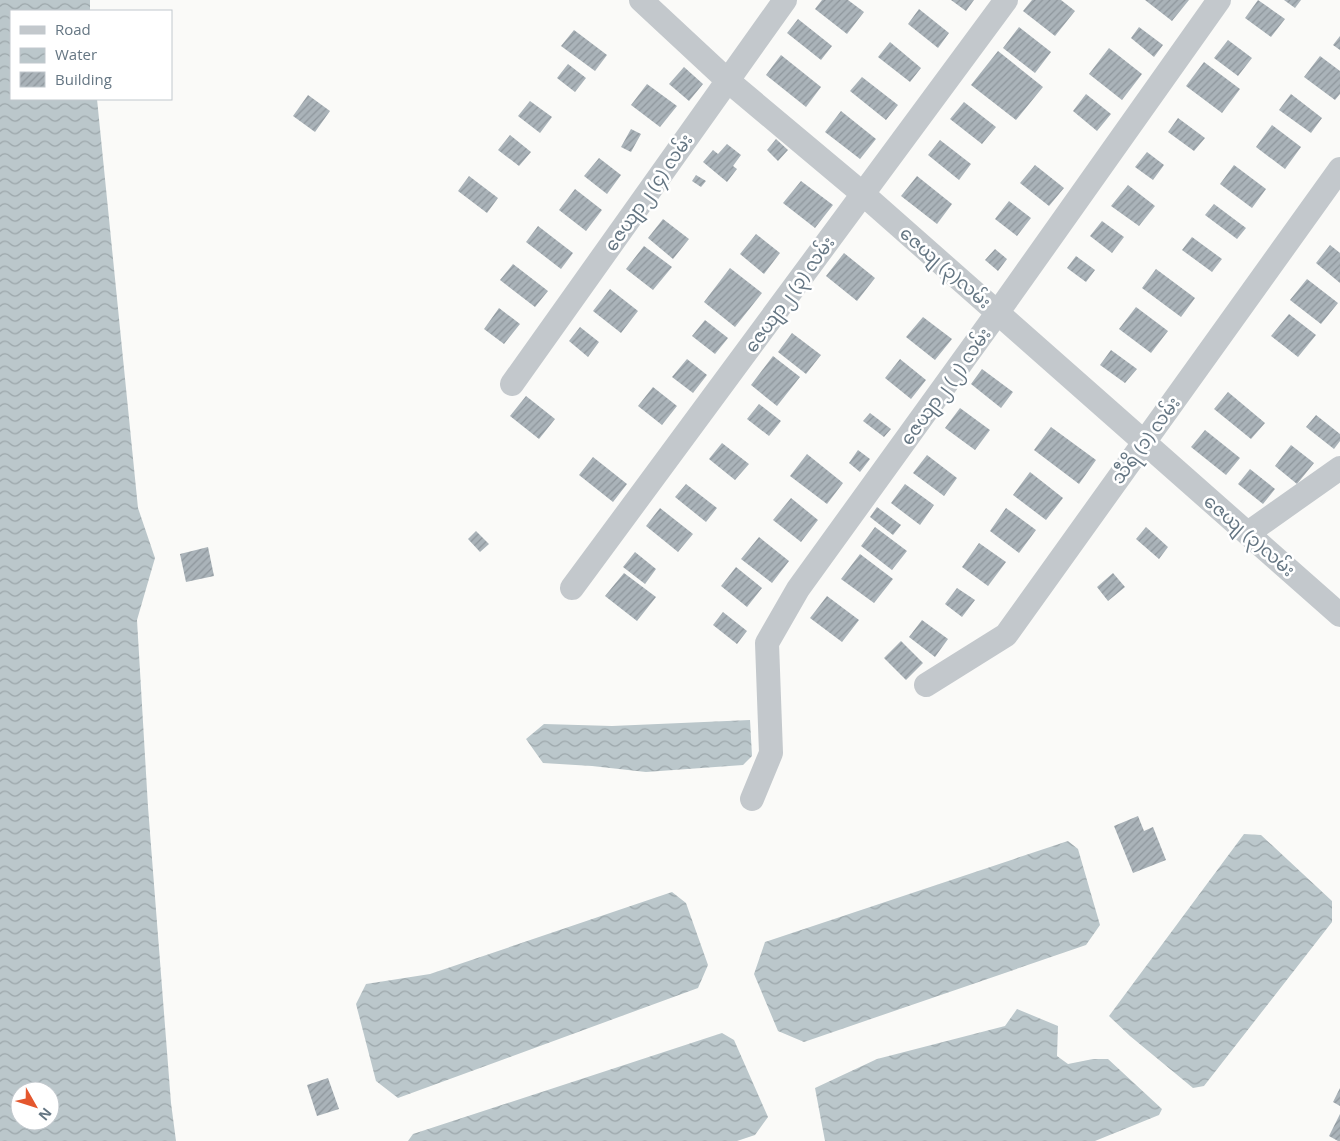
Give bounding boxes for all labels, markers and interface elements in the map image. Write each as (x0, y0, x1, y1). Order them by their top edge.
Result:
legend (10, 10, 172, 100)
text: Road (55, 19, 91, 39)
text: Water (55, 44, 97, 64)
text: Building (55, 69, 112, 89)
street label: ဇေယျာ၂ (၄) လမ်း (598, 128, 701, 258)
street label: ဇေယျ (၃)လမ်း (893, 221, 997, 316)
street label: ဇေယျာ၂ (၃) လမ်း (739, 231, 843, 359)
street label: ဇေယျာ၂ (၂) လမ်း (894, 323, 999, 452)
street label: သီရိ (၁) လမ်း (1104, 391, 1188, 491)
street label: ဇေယျ (၃)လမ်း (1197, 489, 1301, 584)
north arrow (10, 1081, 60, 1131)
text: N (35, 1104, 56, 1125)

